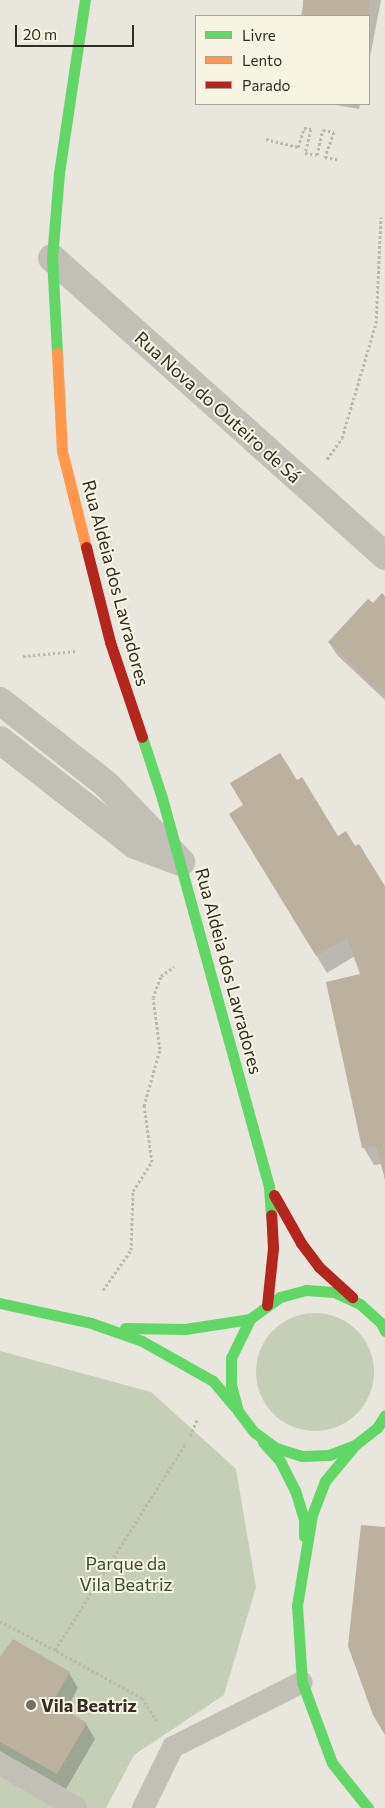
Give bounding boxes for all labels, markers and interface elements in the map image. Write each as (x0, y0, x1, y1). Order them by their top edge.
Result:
scale bar (18, 15, 136, 47)
legend (195, 15, 370, 105)
text: 20 m (23, 25, 57, 43)
text: Livre (242, 26, 276, 44)
text: Lento (242, 51, 282, 69)
text: Parado (242, 76, 291, 94)
street label: Rua Nova do Outeiro de Sá (131, 327, 305, 487)
street label: Rua Aldeia dos Lavradores (78, 477, 154, 689)
street label: Rua Aldeia dos Lavradores (191, 865, 267, 1077)
park label: Parque da Vila Beatriz (79, 1553, 173, 1596)
place label: Vila Beatriz (41, 1694, 137, 1716)
marker: Vila Beatriz (25, 1699, 37, 1711)

